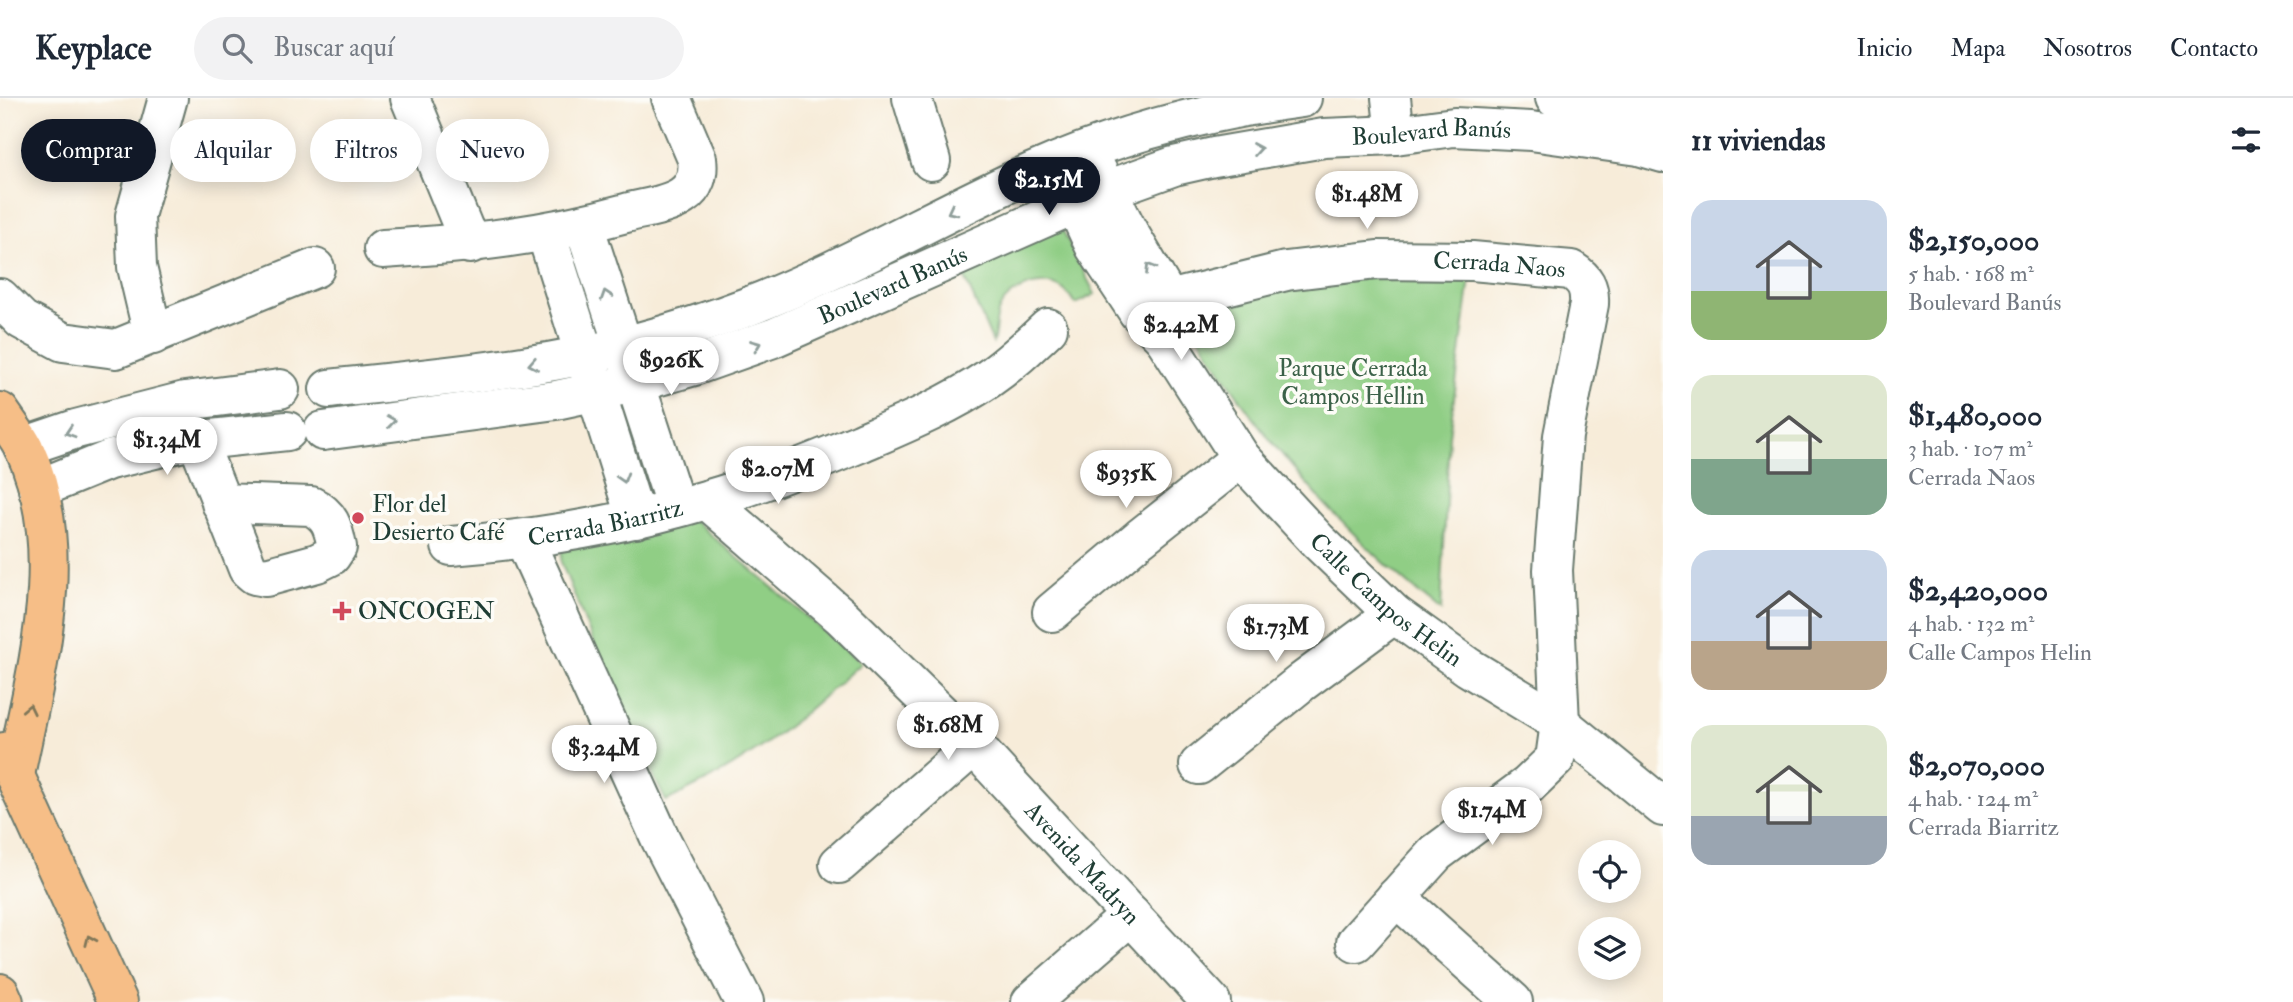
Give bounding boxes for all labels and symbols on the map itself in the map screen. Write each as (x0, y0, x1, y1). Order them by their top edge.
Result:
street label: Boulevard Banús (1351, 112, 1512, 153)
one-way arrow (1251, 142, 1263, 157)
pin: $2.15M (992, 158, 1106, 217)
pin: $1.48M (1310, 172, 1424, 231)
one-way arrow (946, 203, 959, 217)
street label: Boulevard Banús (813, 239, 972, 332)
street label: Cerrada Naos (1433, 246, 1567, 285)
one-way arrow (1145, 262, 1158, 275)
one-way arrow (600, 289, 615, 301)
pin: $2.42M (1124, 302, 1238, 362)
pin: $926K (622, 338, 720, 397)
one-way arrow (749, 339, 761, 353)
park label: Parque Cerrada Campos Hellin (1278, 353, 1429, 412)
one-way arrow (527, 356, 539, 371)
one-way arrow (385, 414, 396, 429)
pin: $1.34M (110, 418, 224, 477)
one-way arrow (64, 423, 76, 438)
pin: $2.07M (721, 446, 835, 506)
pin: $935K (1077, 450, 1175, 510)
one-way arrow (615, 471, 629, 484)
place label: Flor del Desierto Café (372, 489, 505, 548)
street label: Cerrada Biarritz (526, 492, 687, 554)
marker: Flor del Desierto Café (350, 510, 366, 526)
street label: Calle Campos Helin (1303, 526, 1468, 674)
place label: ONCOGEN (358, 596, 495, 627)
marker: ONCOGEN (332, 601, 352, 621)
pin: $1.73M (1219, 604, 1333, 664)
pin: $1.68M (891, 702, 1005, 762)
one-way arrow (20, 703, 35, 715)
pin: $3.24M (547, 726, 661, 785)
pin: $1.74M (1435, 788, 1549, 847)
street label: Avenida Madryn (1017, 795, 1147, 932)
one-way arrow (84, 935, 98, 947)

